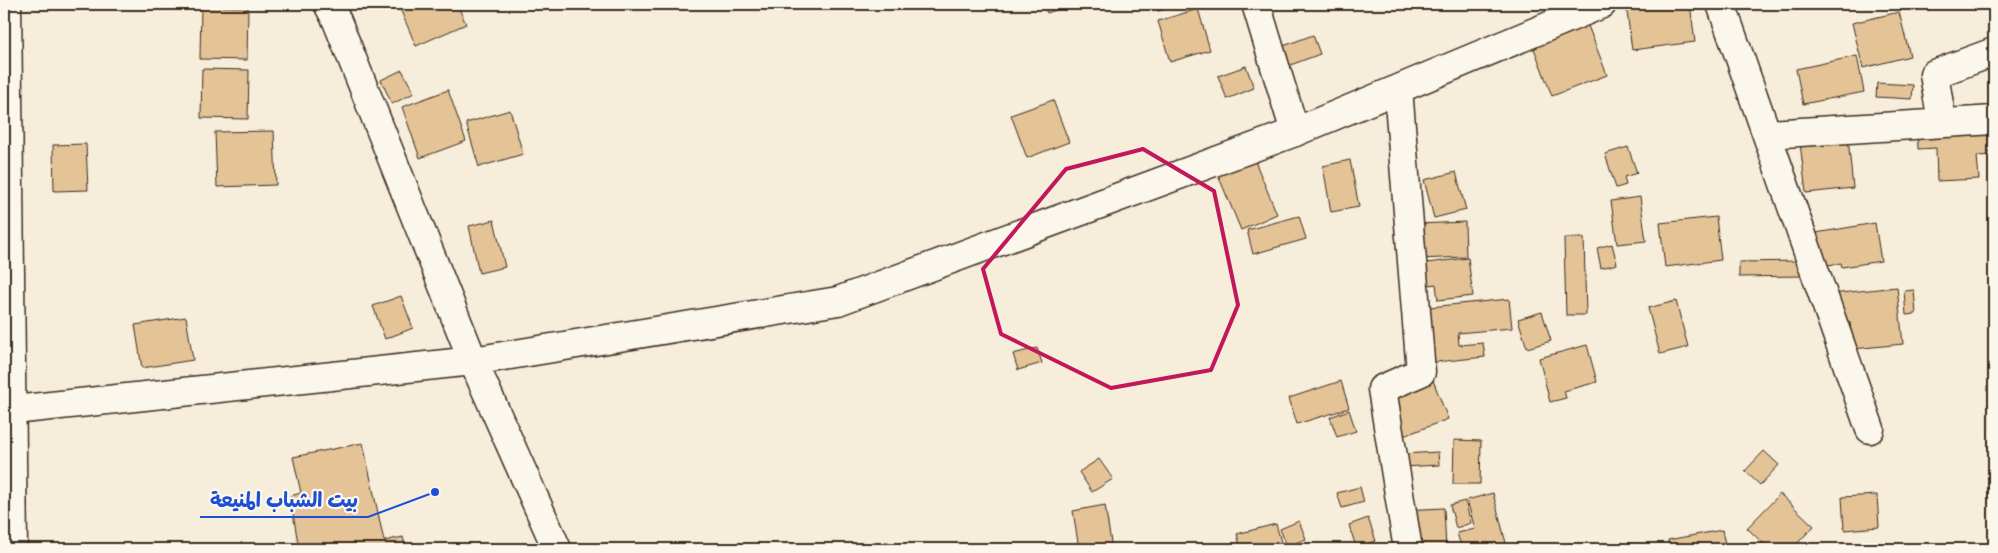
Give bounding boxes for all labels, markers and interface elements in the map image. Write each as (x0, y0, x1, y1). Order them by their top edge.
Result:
callout: بيت الشباب المنيعة (200, 482, 368, 517)
text: بيت الشباب المنيعة (210, 483, 358, 518)

